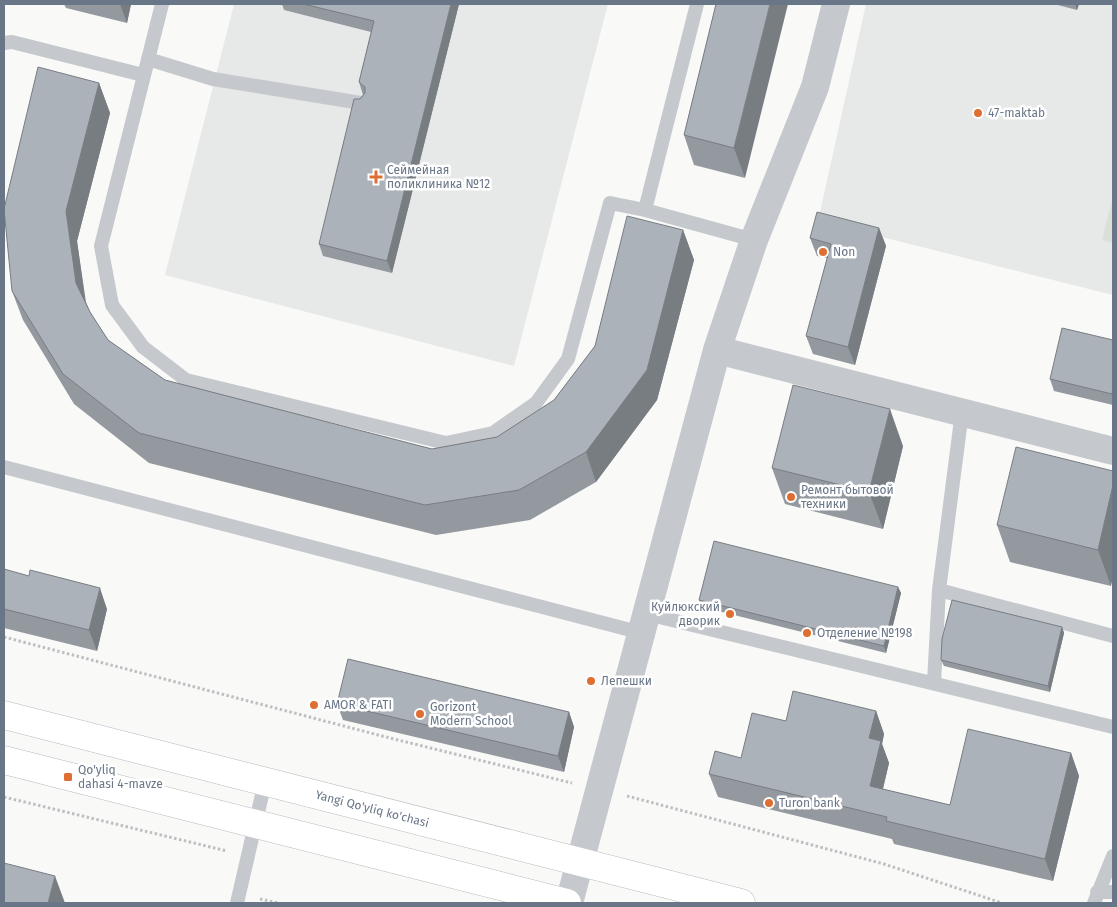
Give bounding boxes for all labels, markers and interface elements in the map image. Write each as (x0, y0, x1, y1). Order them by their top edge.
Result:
place label: 47-maktab (988, 106, 1045, 120)
marker: 47-maktab (972, 107, 984, 119)
place label: Сеймейная поликлиника №12 (387, 163, 490, 191)
marker: Сеймейная поликлиника №12 (369, 170, 383, 184)
place label: Non (833, 245, 855, 259)
marker: Non (817, 246, 829, 258)
place label: Ремонт бытовой техники (801, 483, 894, 511)
marker: Ремонт бытовой техники (785, 491, 797, 503)
place label: Куйлюкский дворик (651, 600, 721, 628)
marker: Куйлюкский дворик (724, 608, 736, 620)
place label: Отделение №198 (817, 626, 913, 640)
marker: Отделение №198 (801, 627, 813, 639)
place label: Лепешки (601, 674, 652, 688)
marker: Лепешки (585, 675, 597, 687)
place label: AMOR & FATI (324, 698, 392, 712)
marker: AMOR & FATI (308, 699, 320, 711)
place label: Gorizont Modern School (430, 700, 512, 728)
marker: Gorizont Modern School (414, 708, 426, 720)
place label: Qo'yliq dahasi 4-mavze (78, 763, 163, 791)
marker: Qo'yliq dahasi 4-mavze (62, 771, 74, 783)
street label: Yangi Qo'yliq ko'chasi (314, 788, 431, 830)
place label: Turon bank (779, 796, 841, 810)
marker: Turon bank (763, 797, 775, 809)

